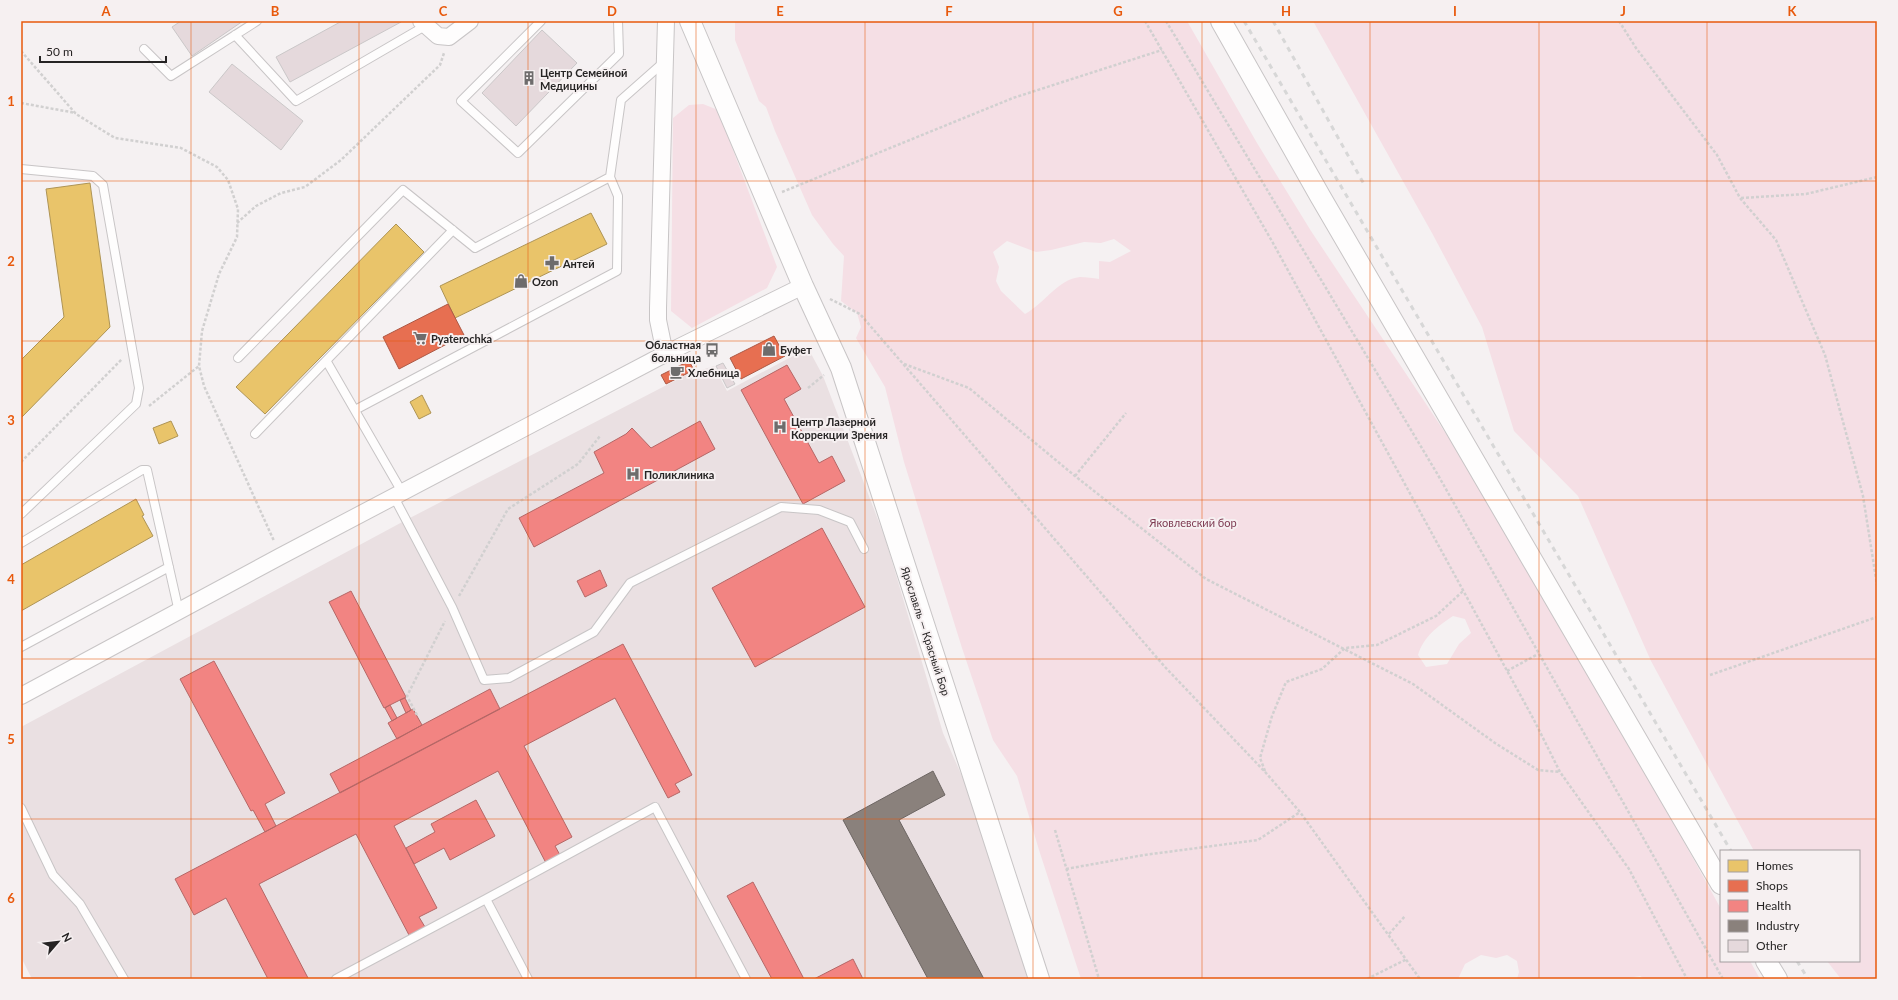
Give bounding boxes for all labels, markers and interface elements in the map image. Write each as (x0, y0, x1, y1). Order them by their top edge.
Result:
text: A (100, 3, 111, 19)
text: B (271, 3, 280, 19)
text: C (439, 3, 448, 19)
text: D (607, 3, 617, 19)
text: E (776, 3, 784, 19)
text: F (945, 3, 953, 19)
text: G (1113, 3, 1123, 19)
text: H (1281, 3, 1291, 19)
text: I (1453, 3, 1457, 19)
text: J (1620, 3, 1626, 19)
text: K (1788, 3, 1798, 19)
scale bar (40, 38, 166, 64)
text: 50 m (46, 44, 73, 59)
place label: Центр Семейной Медицины (540, 66, 627, 92)
building icon: Центр Семейной Медицины (521, 70, 537, 86)
text: 1 (7, 93, 15, 109)
text: 2 (7, 253, 15, 269)
pharmacy icon: Антей (544, 255, 560, 271)
place label: Антей (562, 257, 595, 270)
shop icon: Ozon (513, 273, 529, 289)
place label: Ozon (532, 275, 558, 288)
supermarket icon: Pyaterochka (412, 330, 428, 346)
place label: Pyaterochka (431, 332, 492, 345)
place label: Областная больница (645, 338, 701, 364)
shop icon: Буфет (761, 341, 777, 357)
bus stop icon: Областная больница (704, 342, 720, 358)
place label: Буфет (780, 343, 812, 356)
cafe icon: Хлебница (669, 364, 685, 380)
place label: Хлебница (688, 366, 739, 379)
text: 3 (7, 412, 15, 428)
place label: Центр Лазерной Коррекции Зрения (791, 415, 888, 441)
hospital icon: Центр Лазерной Коррекции Зрения (772, 419, 788, 435)
hospital icon: Поликлиника (625, 466, 641, 482)
place label: Поликлиника (644, 468, 714, 481)
park label: Яковлевский бор (1148, 516, 1237, 529)
street label: Ярославль — Красный Бор (899, 564, 953, 697)
text: 4 (7, 571, 15, 587)
text: 5 (7, 731, 15, 747)
legend (1720, 850, 1860, 962)
text: Homes (1756, 858, 1793, 873)
text: Shops (1756, 878, 1788, 893)
text: 6 (7, 890, 15, 906)
text: Health (1756, 898, 1791, 913)
text: Industry (1756, 918, 1800, 933)
north arrow (38, 922, 78, 962)
text: N (60, 930, 75, 944)
text: Other (1756, 938, 1788, 953)

